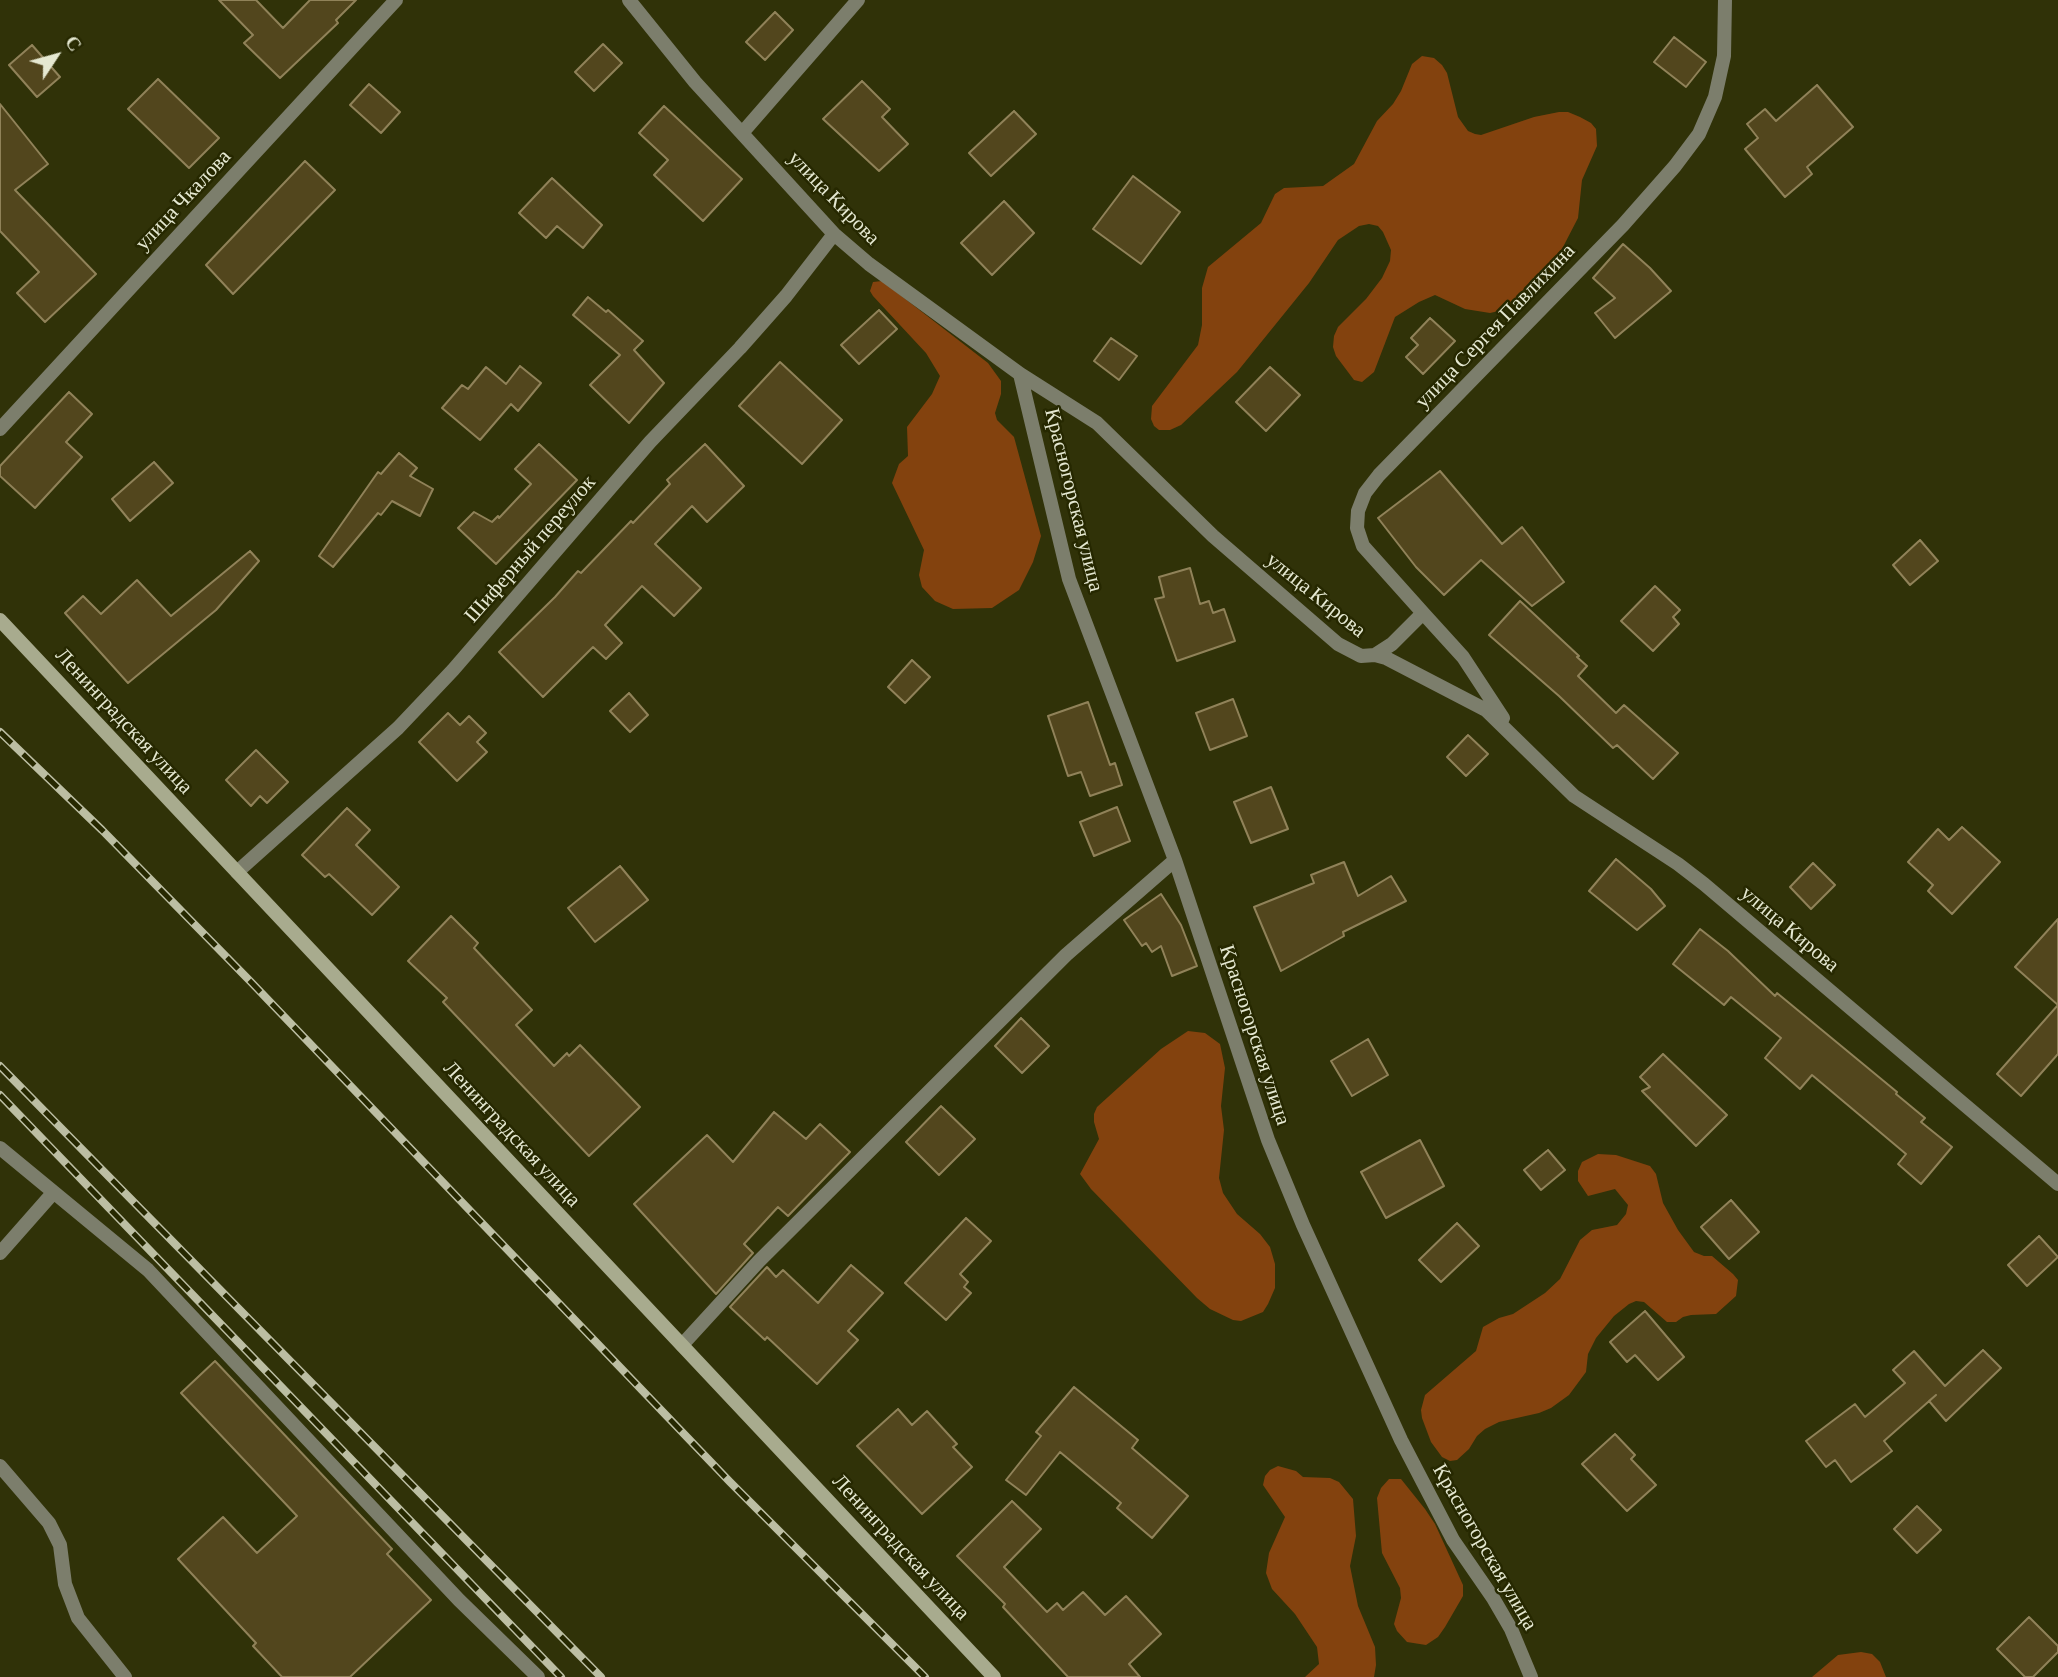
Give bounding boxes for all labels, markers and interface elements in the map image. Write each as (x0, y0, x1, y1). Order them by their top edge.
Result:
north arrow (21, 21, 91, 91)
text: С (61, 32, 86, 55)
street label: улица Чкалова (130, 144, 236, 256)
street label: улица Кирова (783, 146, 885, 250)
street label: улица Сергея Павлихина (1410, 238, 1580, 414)
street label: Красногорская улица (1039, 406, 1109, 594)
street label: Шиферный переулок (459, 470, 601, 628)
street label: улица Кирова (1261, 547, 1371, 643)
street label: Ленинградская улица (50, 643, 198, 799)
street label: улица Кирова (1736, 880, 1844, 978)
street label: Красногорская улица (1214, 942, 1296, 1128)
street label: Ленинградская улица (438, 1056, 586, 1212)
street label: Красногорская улица (1427, 1459, 1543, 1635)
street label: Ленинградская улица (827, 1469, 975, 1625)

